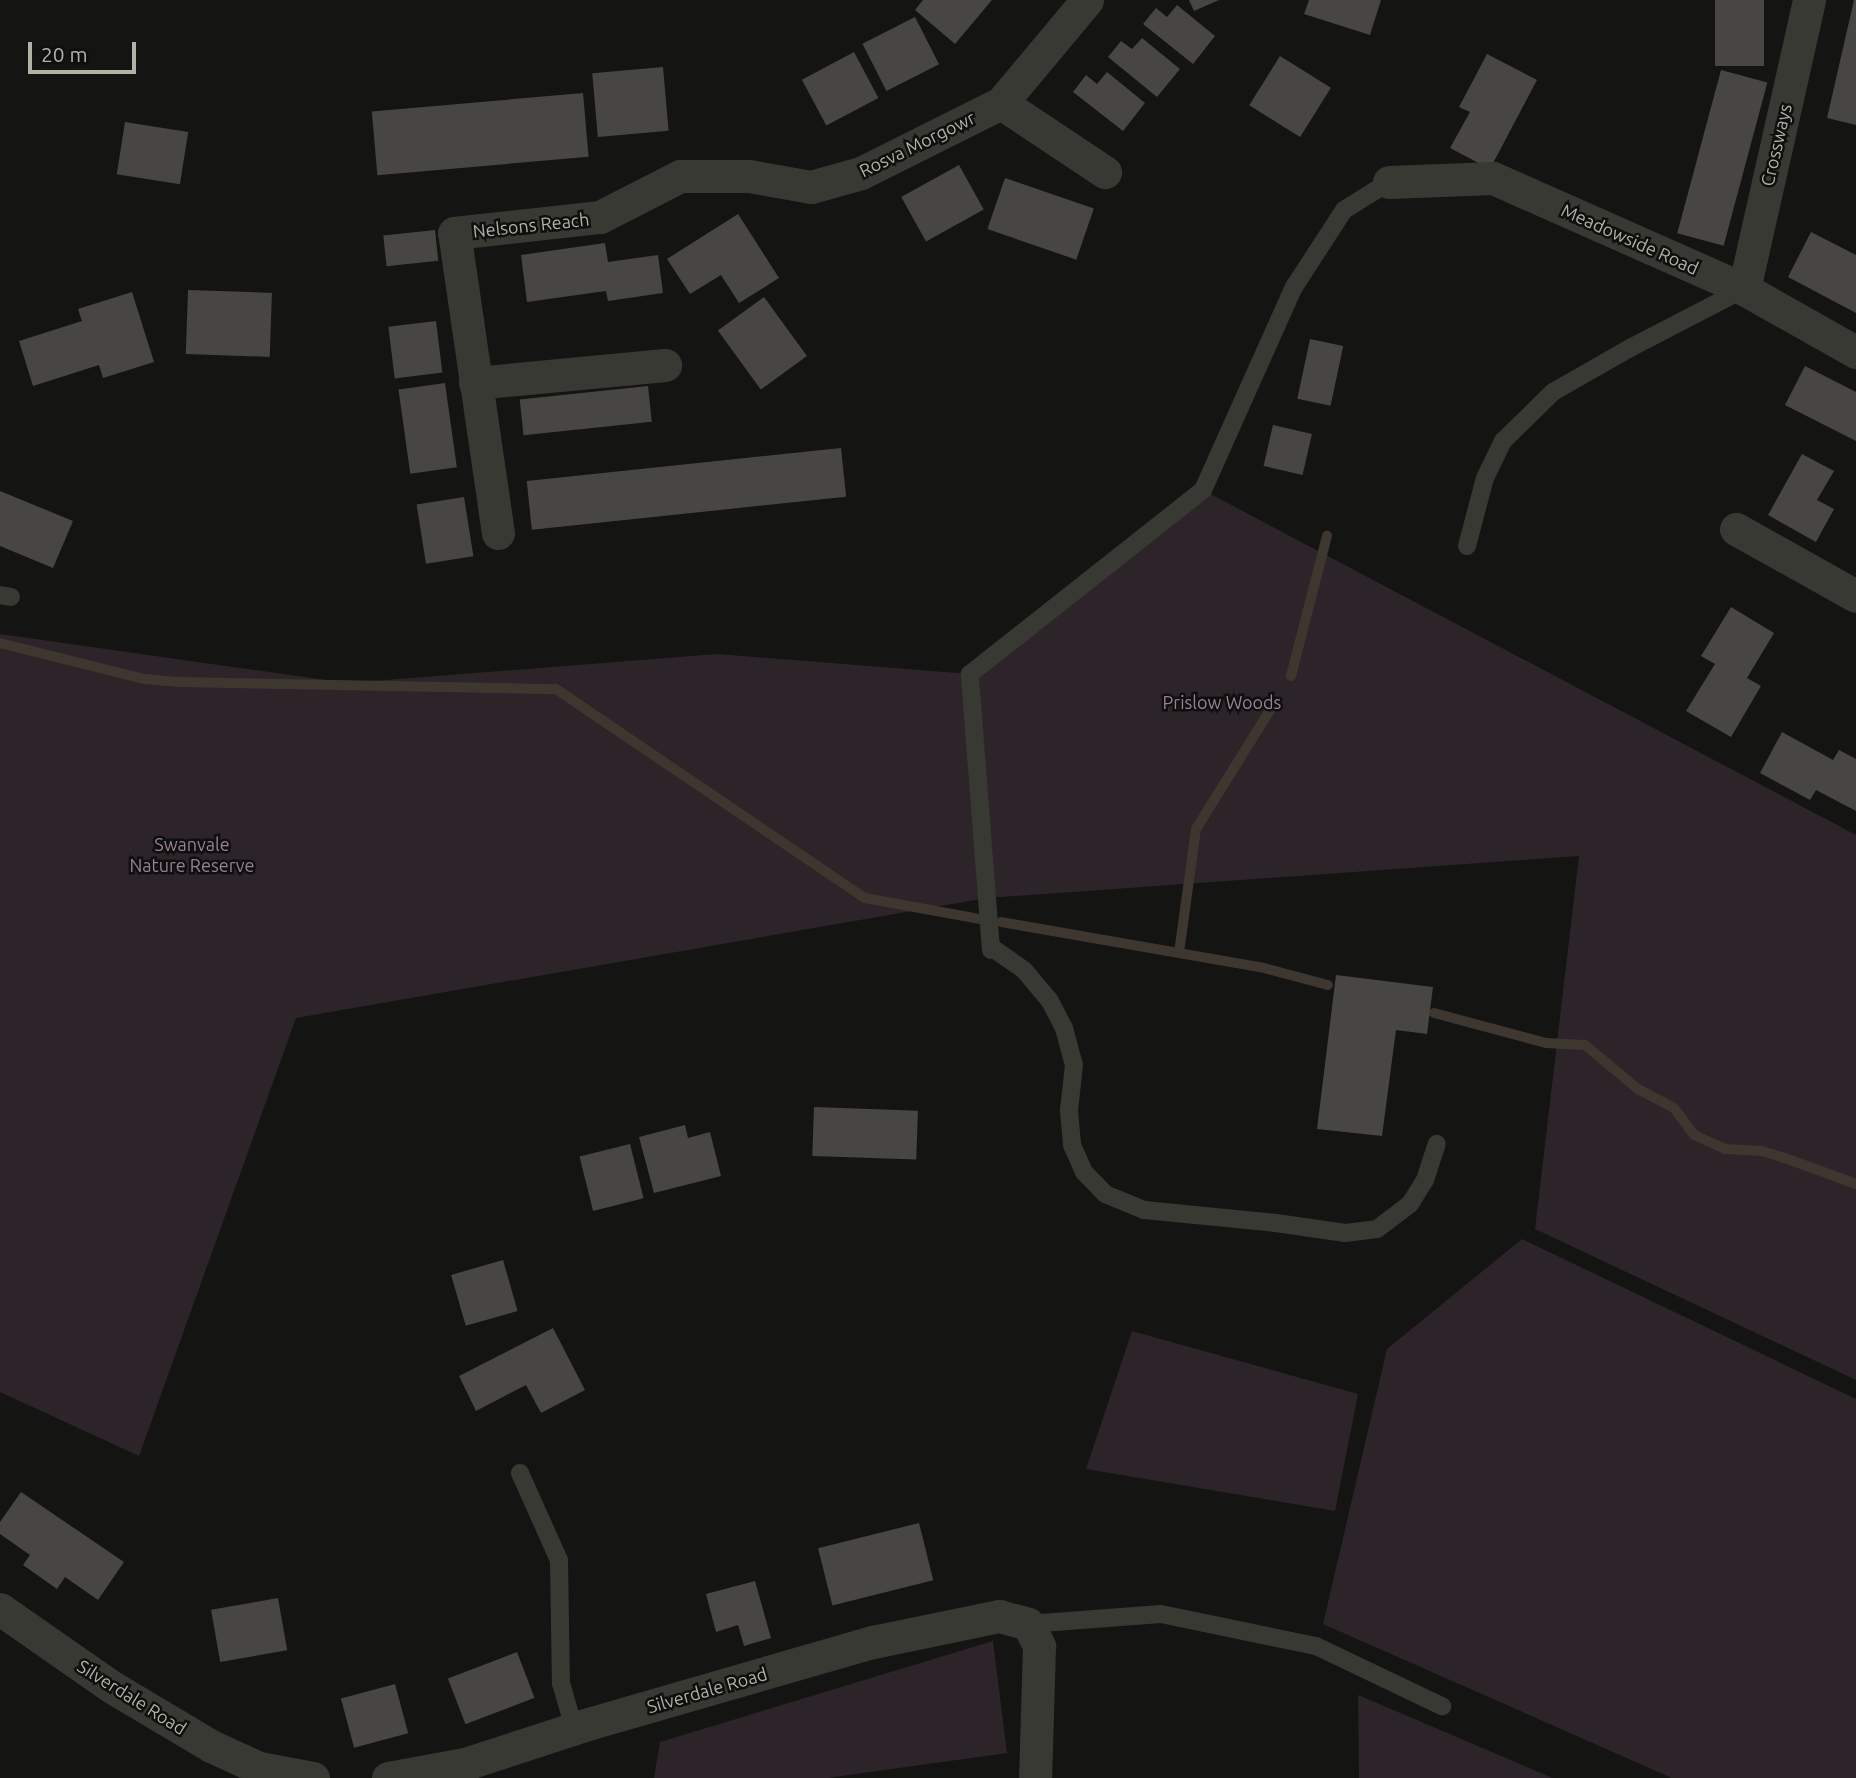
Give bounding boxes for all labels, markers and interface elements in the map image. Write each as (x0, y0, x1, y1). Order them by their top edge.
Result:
scale bar (32, 28, 140, 72)
text: 20 m (41, 42, 88, 66)
street label: Crossways (1756, 102, 1796, 188)
street label: Rosva Morgowr (856, 107, 978, 181)
street label: Meadowside Road (1558, 199, 1702, 279)
street label: Nelsons Reach (472, 208, 590, 242)
park label: Prislow Woods (1163, 691, 1281, 713)
park label: Swanvale Nature Reserve (129, 834, 255, 876)
street label: Silverdale Road (74, 1655, 190, 1739)
street label: Silverdale Road (644, 1663, 770, 1717)

